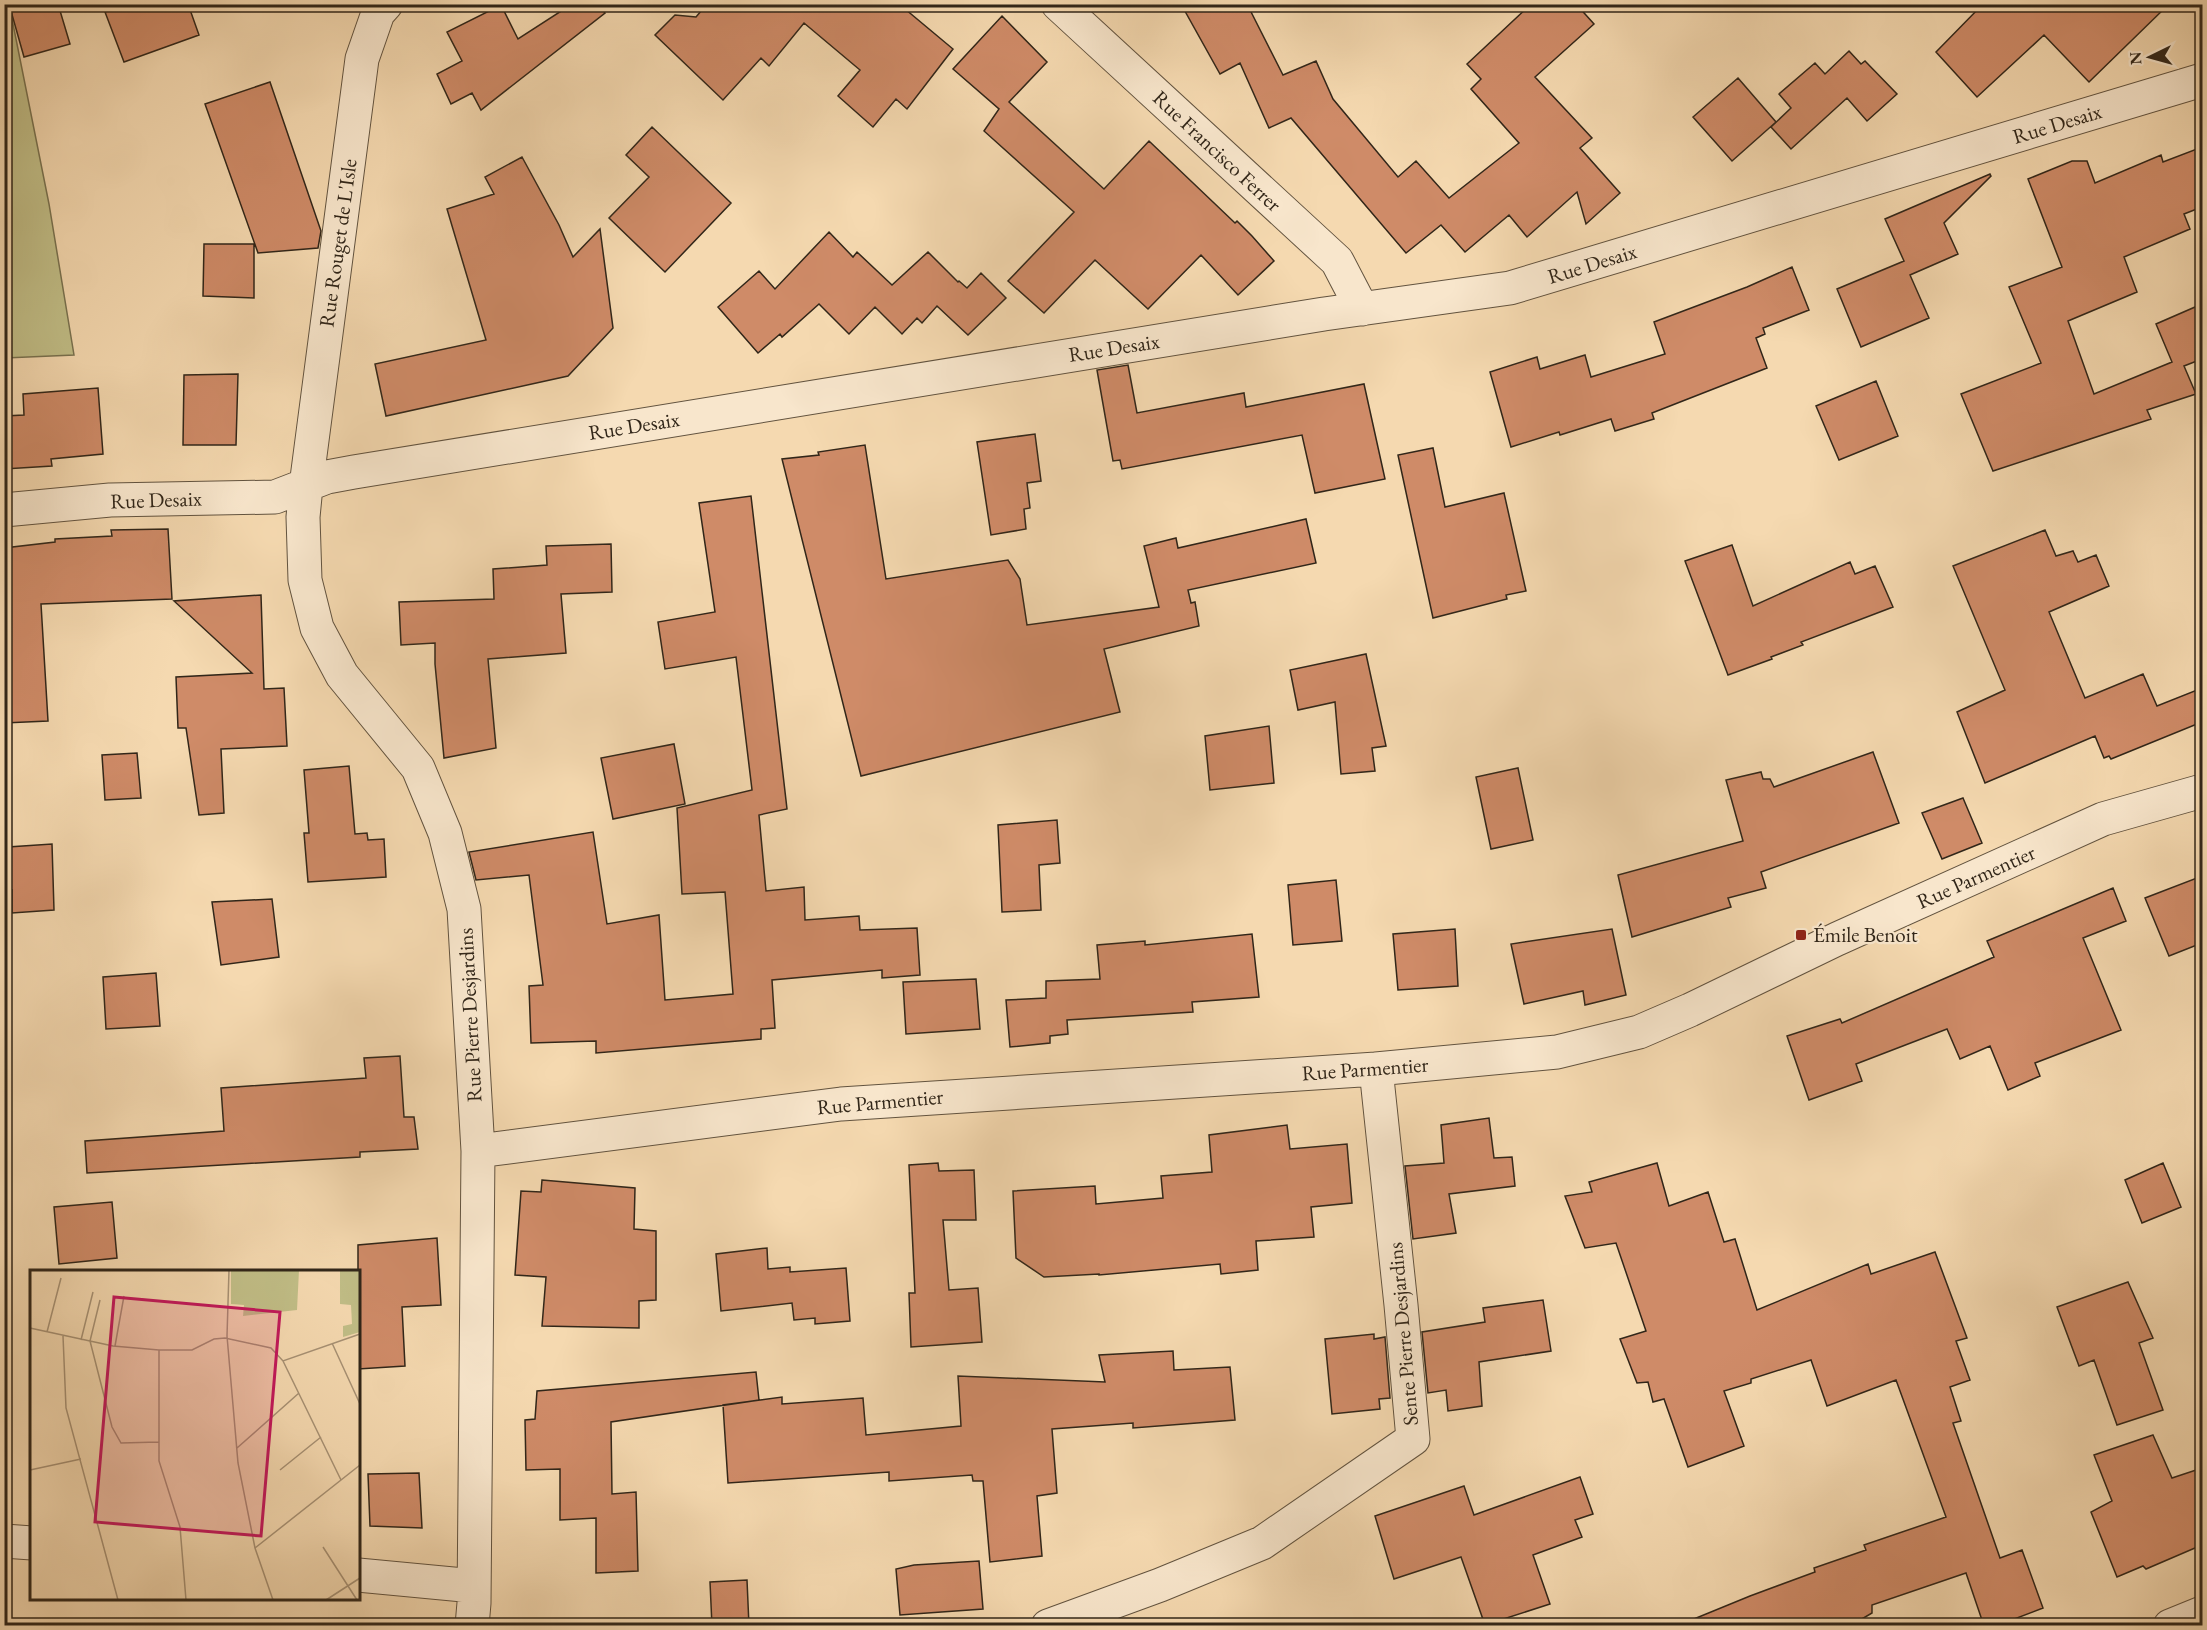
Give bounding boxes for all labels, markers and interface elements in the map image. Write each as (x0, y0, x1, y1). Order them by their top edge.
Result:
north arrow (2120, 27, 2180, 87)
text: N (2125, 51, 2147, 66)
street label: Rue Francisco Ferrer (1147, 84, 1287, 217)
street label: Rue Desaix (2009, 97, 2105, 150)
street label: Rue Rouget de L'Isle (312, 157, 363, 329)
street label: Rue Desaix (1544, 237, 1640, 290)
street label: Rue Desaix (1066, 327, 1161, 368)
street label: Rue Desaix (586, 405, 681, 446)
street label: Rue Desaix (110, 484, 202, 515)
street label: Rue Parmentier (1912, 838, 2039, 915)
place label: Émile Benoit (1813, 921, 1918, 948)
street label: Rue Pierre Desjardins (451, 927, 488, 1103)
marker: Émile Benoit (1794, 928, 1808, 942)
street label: Rue Parmentier (1301, 1051, 1429, 1086)
street label: Rue Parmentier (816, 1083, 944, 1120)
street label: Sente Pierre Desjardins (1381, 1241, 1424, 1427)
inset map (30, 1270, 360, 1600)

